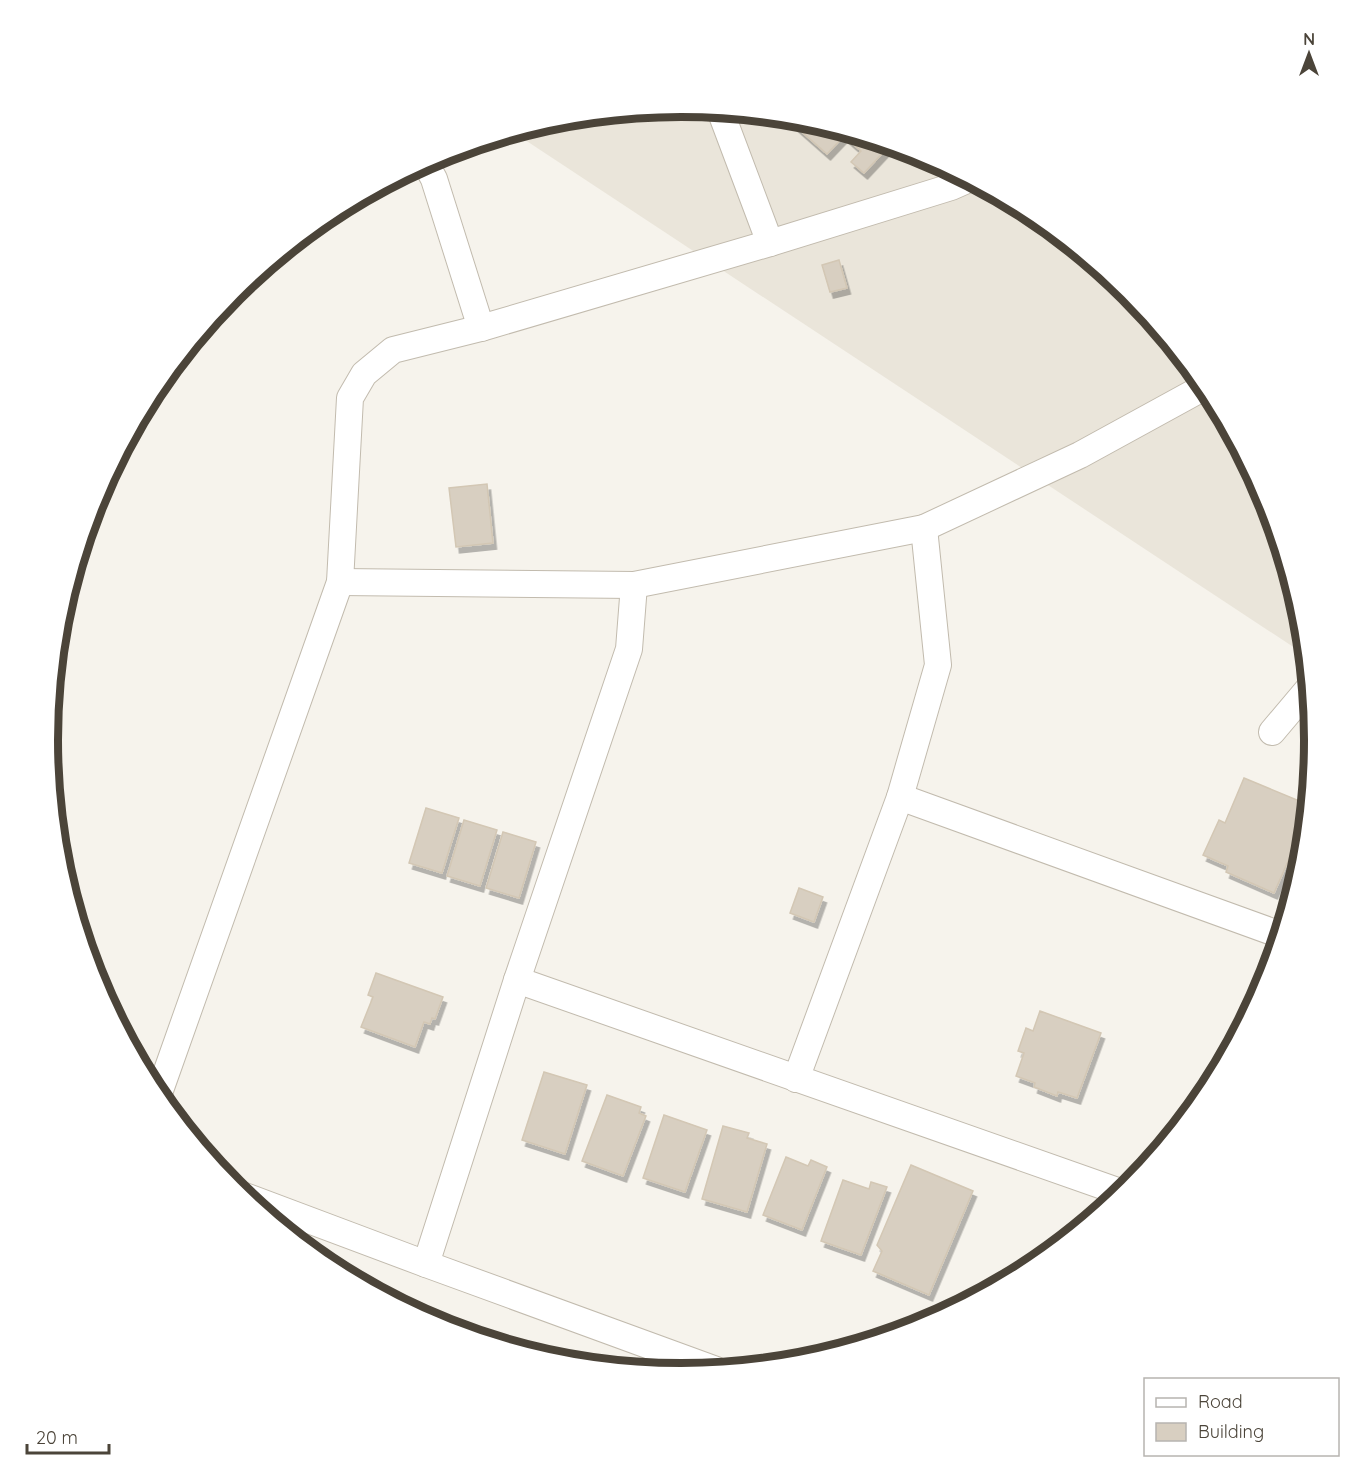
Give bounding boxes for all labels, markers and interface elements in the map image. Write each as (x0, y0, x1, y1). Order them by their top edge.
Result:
north arrow (1279, 24, 1339, 84)
text: N (1303, 29, 1315, 49)
legend (1144, 1378, 1339, 1456)
text: Road (1198, 1390, 1243, 1413)
scale bar (27, 1417, 110, 1455)
text: Building (1198, 1420, 1264, 1443)
text: 20 m (36, 1426, 78, 1449)

